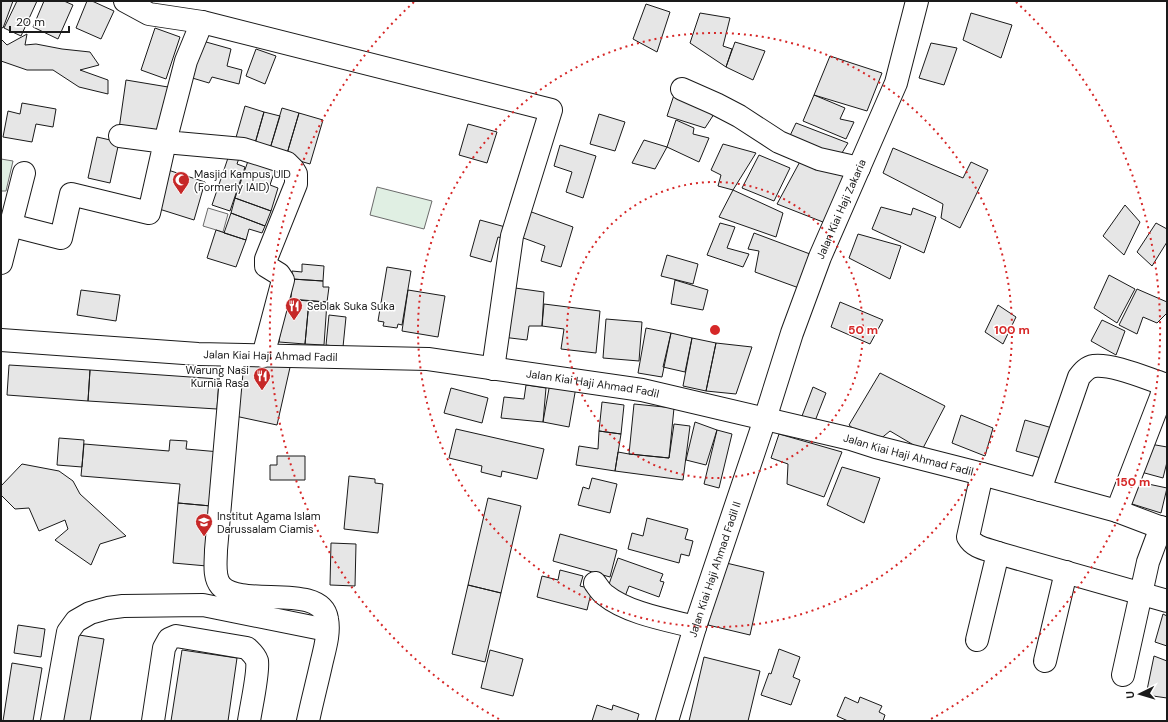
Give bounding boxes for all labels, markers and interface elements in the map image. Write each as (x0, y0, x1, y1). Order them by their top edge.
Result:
scale bar (10, 8, 69, 34)
text: 20 m (16, 14, 45, 30)
street label: Jalan Kiai Haji Zakaria (813, 157, 869, 261)
place label: Masjid Kampus UID (Formerly IAID) (194, 167, 291, 194)
mosque icon: Masjid Kampus UID (Formerly IAID) (171, 170, 191, 195)
restaurant icon: Seblak Suka Suka (284, 296, 304, 321)
place label: Seblak Suka Suka (307, 299, 395, 313)
text: 50 m (848, 322, 878, 338)
text: 100 m (994, 322, 1030, 338)
centre of rings (708, 323, 722, 337)
street label: Jalan Kiai Haji Ahmad Fadil (203, 347, 338, 364)
place label: Warung Nasi Kurnia Rasa (185, 363, 249, 390)
restaurant icon: Warung Nasi Kurnia Rasa (252, 366, 272, 391)
street label: Jalan Kiai Haji Ahmad Fadil (525, 366, 661, 401)
street label: Jalan Kiai Haji Ahmad Fadil (842, 430, 975, 479)
text: 150 m (1116, 474, 1150, 490)
street label: Jalan Kiai Haji Ahmad Fadil II (685, 500, 744, 639)
place label: Institut Agama Islam Darussalam Ciamis (217, 509, 321, 536)
school or university icon: Institut Agama Islam Darussalam Ciamis (194, 512, 214, 537)
north arrow (1120, 674, 1160, 714)
text: U (1123, 691, 1137, 699)

